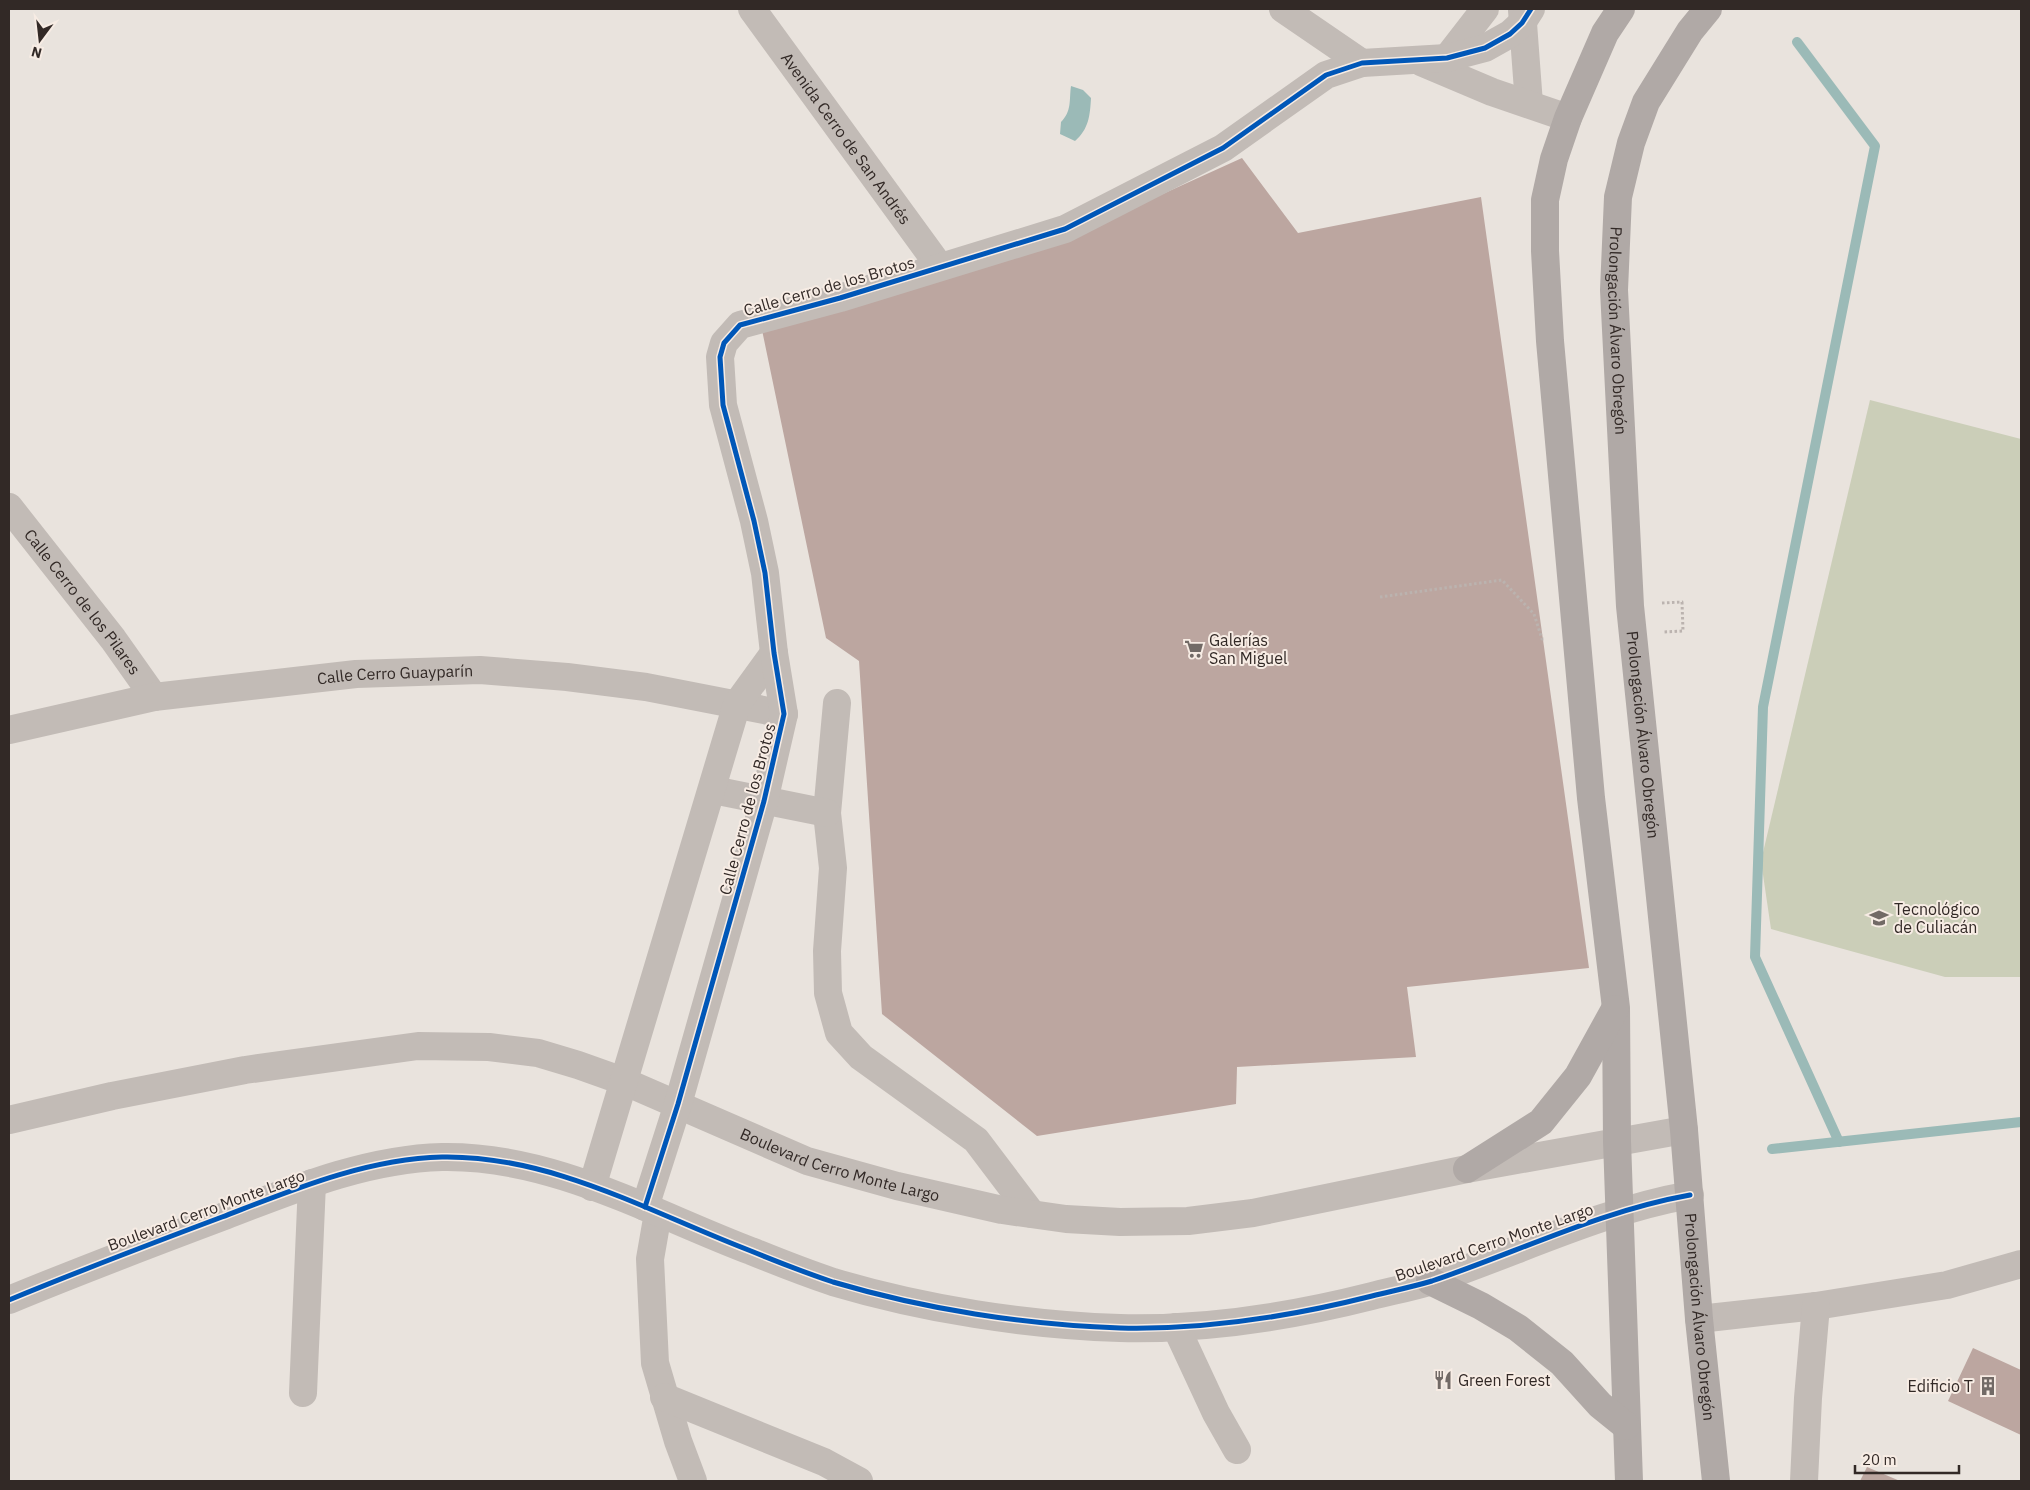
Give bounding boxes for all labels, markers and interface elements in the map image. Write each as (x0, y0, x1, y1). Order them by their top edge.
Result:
north arrow (15, 15, 65, 65)
text: N (29, 43, 44, 63)
street label: Avenida Cerro de San Andrés (777, 48, 916, 228)
street label: Prolongación Álvaro Obregón (1604, 226, 1631, 435)
street label: Calle Cerro de los Brotos (741, 252, 917, 320)
street label: Calle Cerro de los Pilares (20, 525, 145, 678)
place label: Galerías San Miguel (1209, 630, 1287, 668)
street label: Prolongación Álvaro Obregón (1623, 630, 1664, 839)
supermarket icon: Galerías San Miguel (1183, 638, 1205, 660)
street label: Calle Cerro Guayparín (316, 660, 473, 688)
street label: Calle Cerro de los Brotos (714, 721, 780, 897)
place label: Tecnológico de Culiacán (1894, 899, 1980, 937)
school or university icon: Tecnológico de Culiacán (1868, 907, 1890, 929)
street label: Boulevard Cerro Monte Largo (737, 1123, 942, 1205)
street label: Boulevard Cerro Monte Largo (105, 1165, 307, 1255)
street label: Boulevard Cerro Monte Largo (1392, 1199, 1596, 1285)
street label: Prolongación Álvaro Obregón (1681, 1212, 1720, 1422)
restaurant icon: Green Forest (1432, 1369, 1454, 1391)
place label: Green Forest (1458, 1370, 1551, 1390)
building icon: Edificio T (1977, 1375, 1999, 1397)
place label: Edificio T (1908, 1376, 1973, 1396)
scale bar (1855, 1442, 1959, 1474)
text: 20 m (1862, 1450, 1897, 1469)

